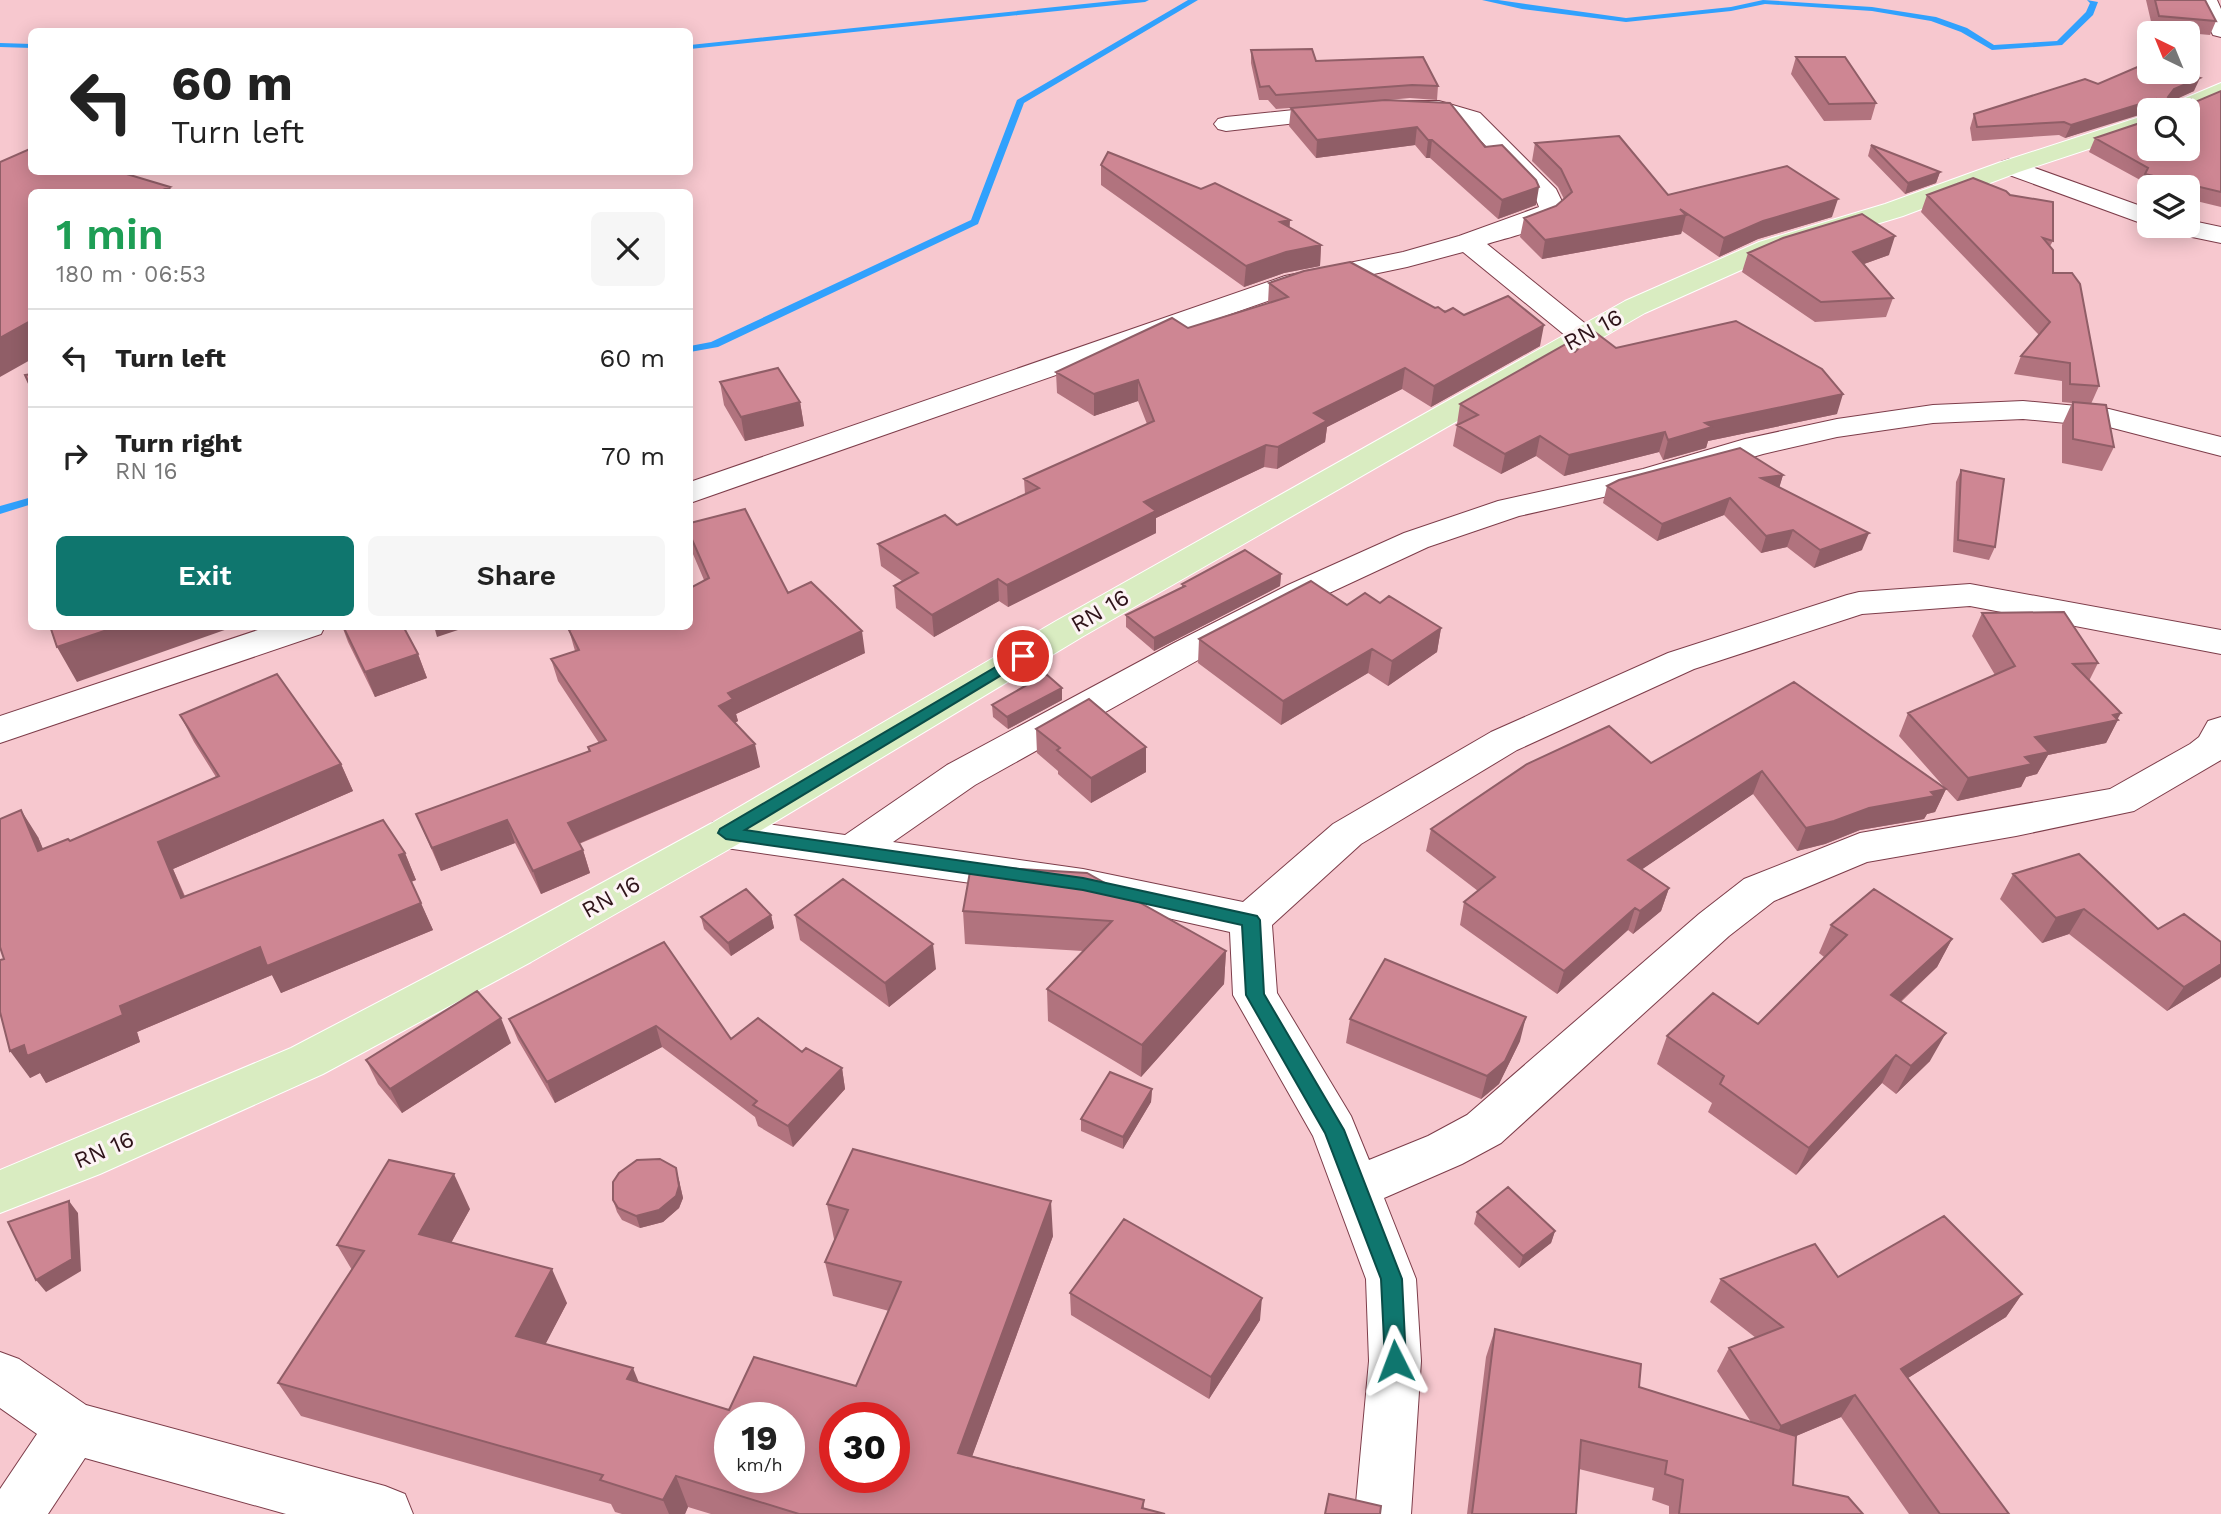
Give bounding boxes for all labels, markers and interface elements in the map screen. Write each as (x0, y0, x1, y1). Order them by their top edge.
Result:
north arrow (2137, 21, 2200, 84)
map controls (2137, 21, 2200, 238)
text: 60 m (171, 54, 293, 112)
icon: left (56, 56, 147, 147)
button: search (2137, 98, 2200, 161)
text: Turn left (171, 113, 304, 151)
button: layers (2137, 175, 2200, 238)
text: 1 min (56, 210, 164, 259)
button: close (591, 212, 665, 286)
text: 180 m · 06:53 (56, 261, 206, 288)
street label: RN 16 (1559, 303, 1627, 357)
icon: left (56, 339, 94, 377)
text: Turn left (115, 343, 226, 373)
text: 60 m (599, 343, 665, 373)
text: Turn right (115, 428, 242, 458)
icon: right (56, 437, 94, 475)
text: 70 m (601, 441, 665, 471)
text: RN 16 (115, 458, 178, 485)
button: Exit (56, 536, 354, 616)
button: Share (368, 536, 665, 616)
street label: RN 16 (1066, 584, 1134, 638)
pin (993, 626, 1053, 686)
icon: arrive (1004, 637, 1042, 675)
street label: RN 16 (577, 870, 645, 924)
street label: RN 16 (70, 1125, 138, 1175)
position arrow (1358, 1324, 1432, 1398)
speed limit sign: 30 (819, 1402, 910, 1493)
text: 19 (741, 1417, 778, 1459)
text: km/h (736, 1454, 783, 1475)

